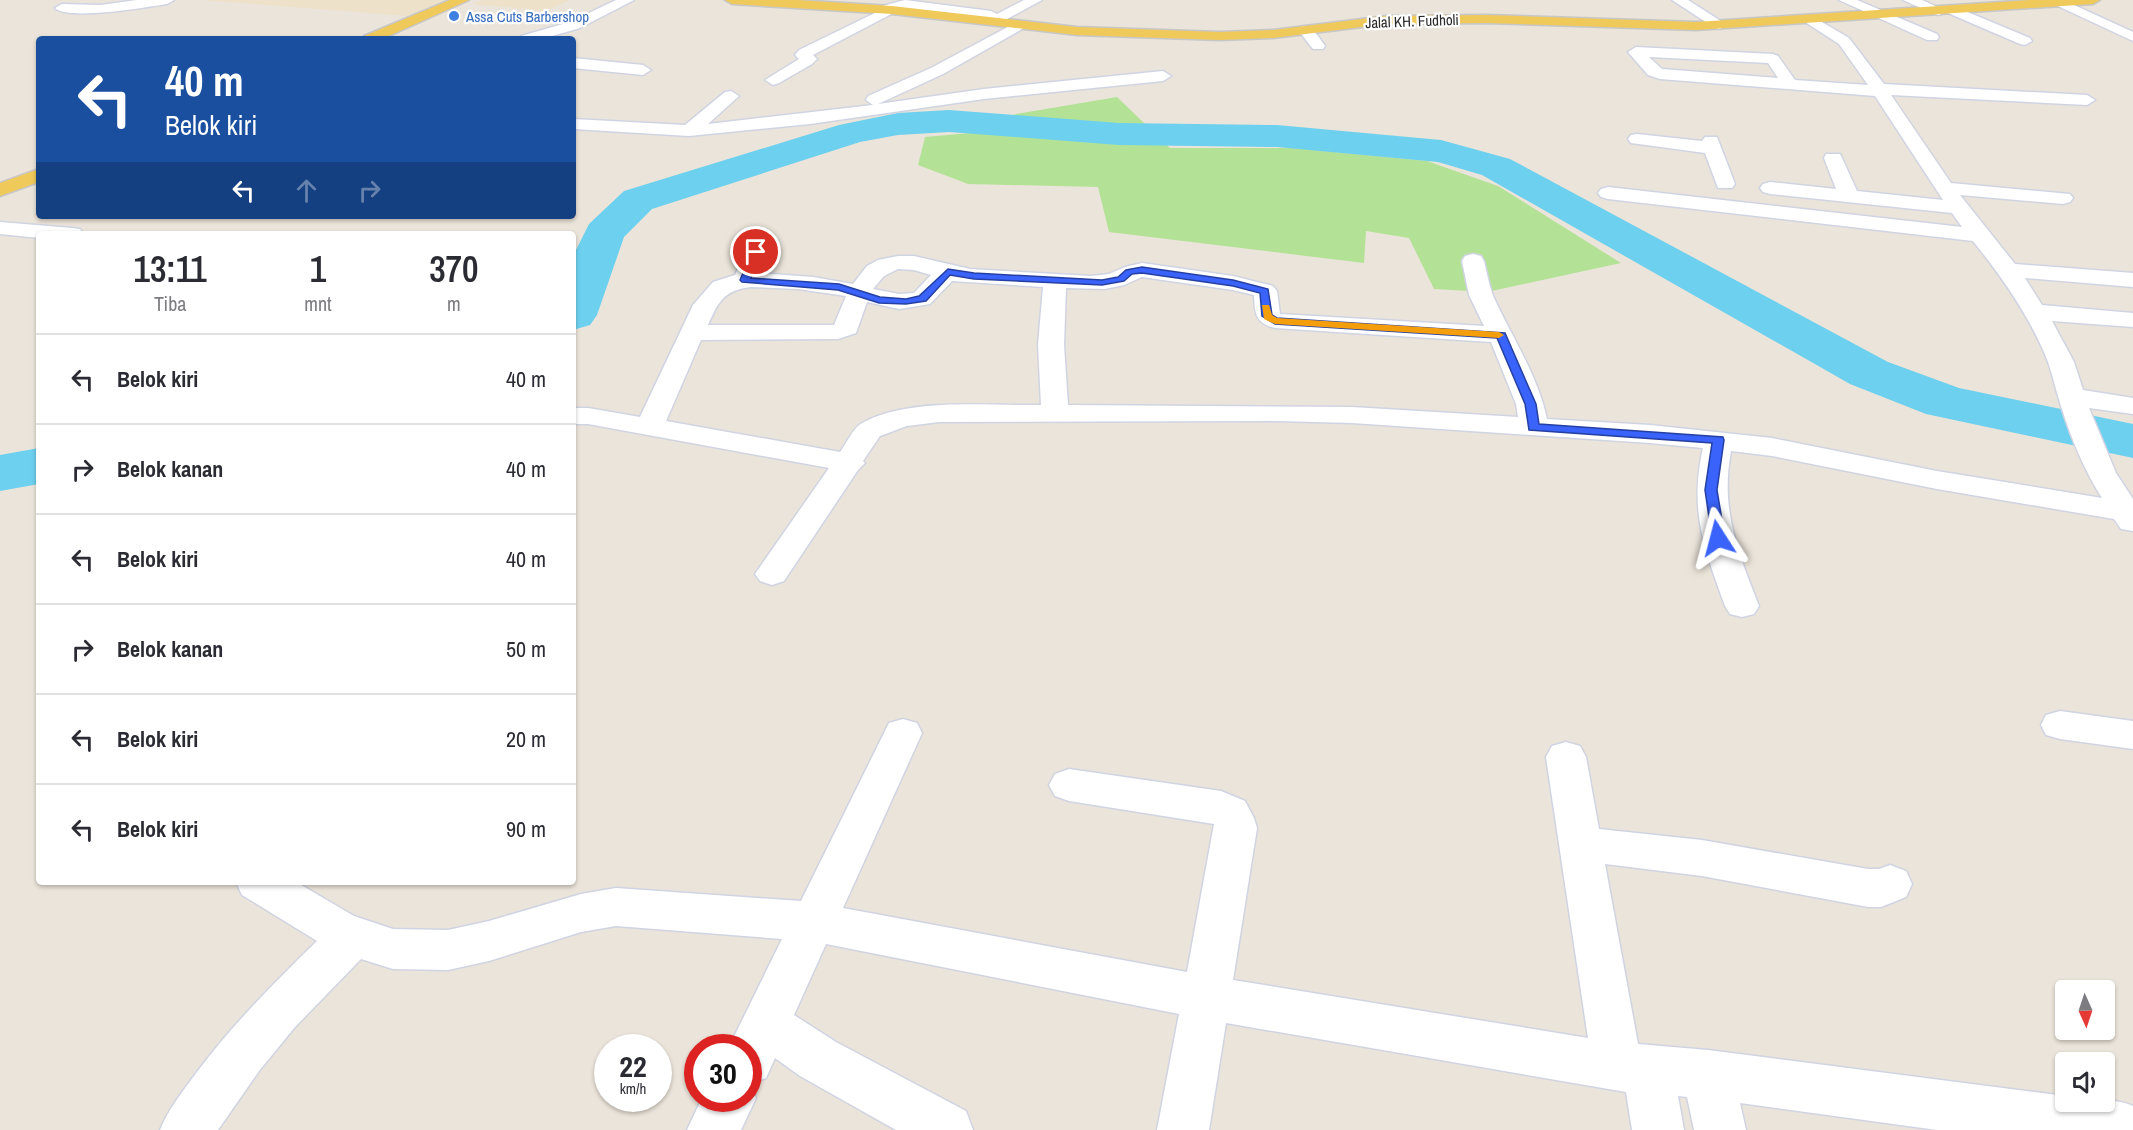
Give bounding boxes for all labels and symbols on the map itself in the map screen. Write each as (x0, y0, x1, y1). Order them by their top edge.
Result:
place label: Assa Cuts Barbershop (465, 6, 589, 27)
marker: Assa Cuts Barbershop (447, 9, 461, 23)
street label: Jalal KH. Fudholi (1365, 9, 1459, 33)
pin (730, 226, 781, 277)
position arrow (1686, 506, 1750, 570)
north arrow (2055, 980, 2115, 1040)
speed limit sign: 30 (684, 1034, 762, 1112)

